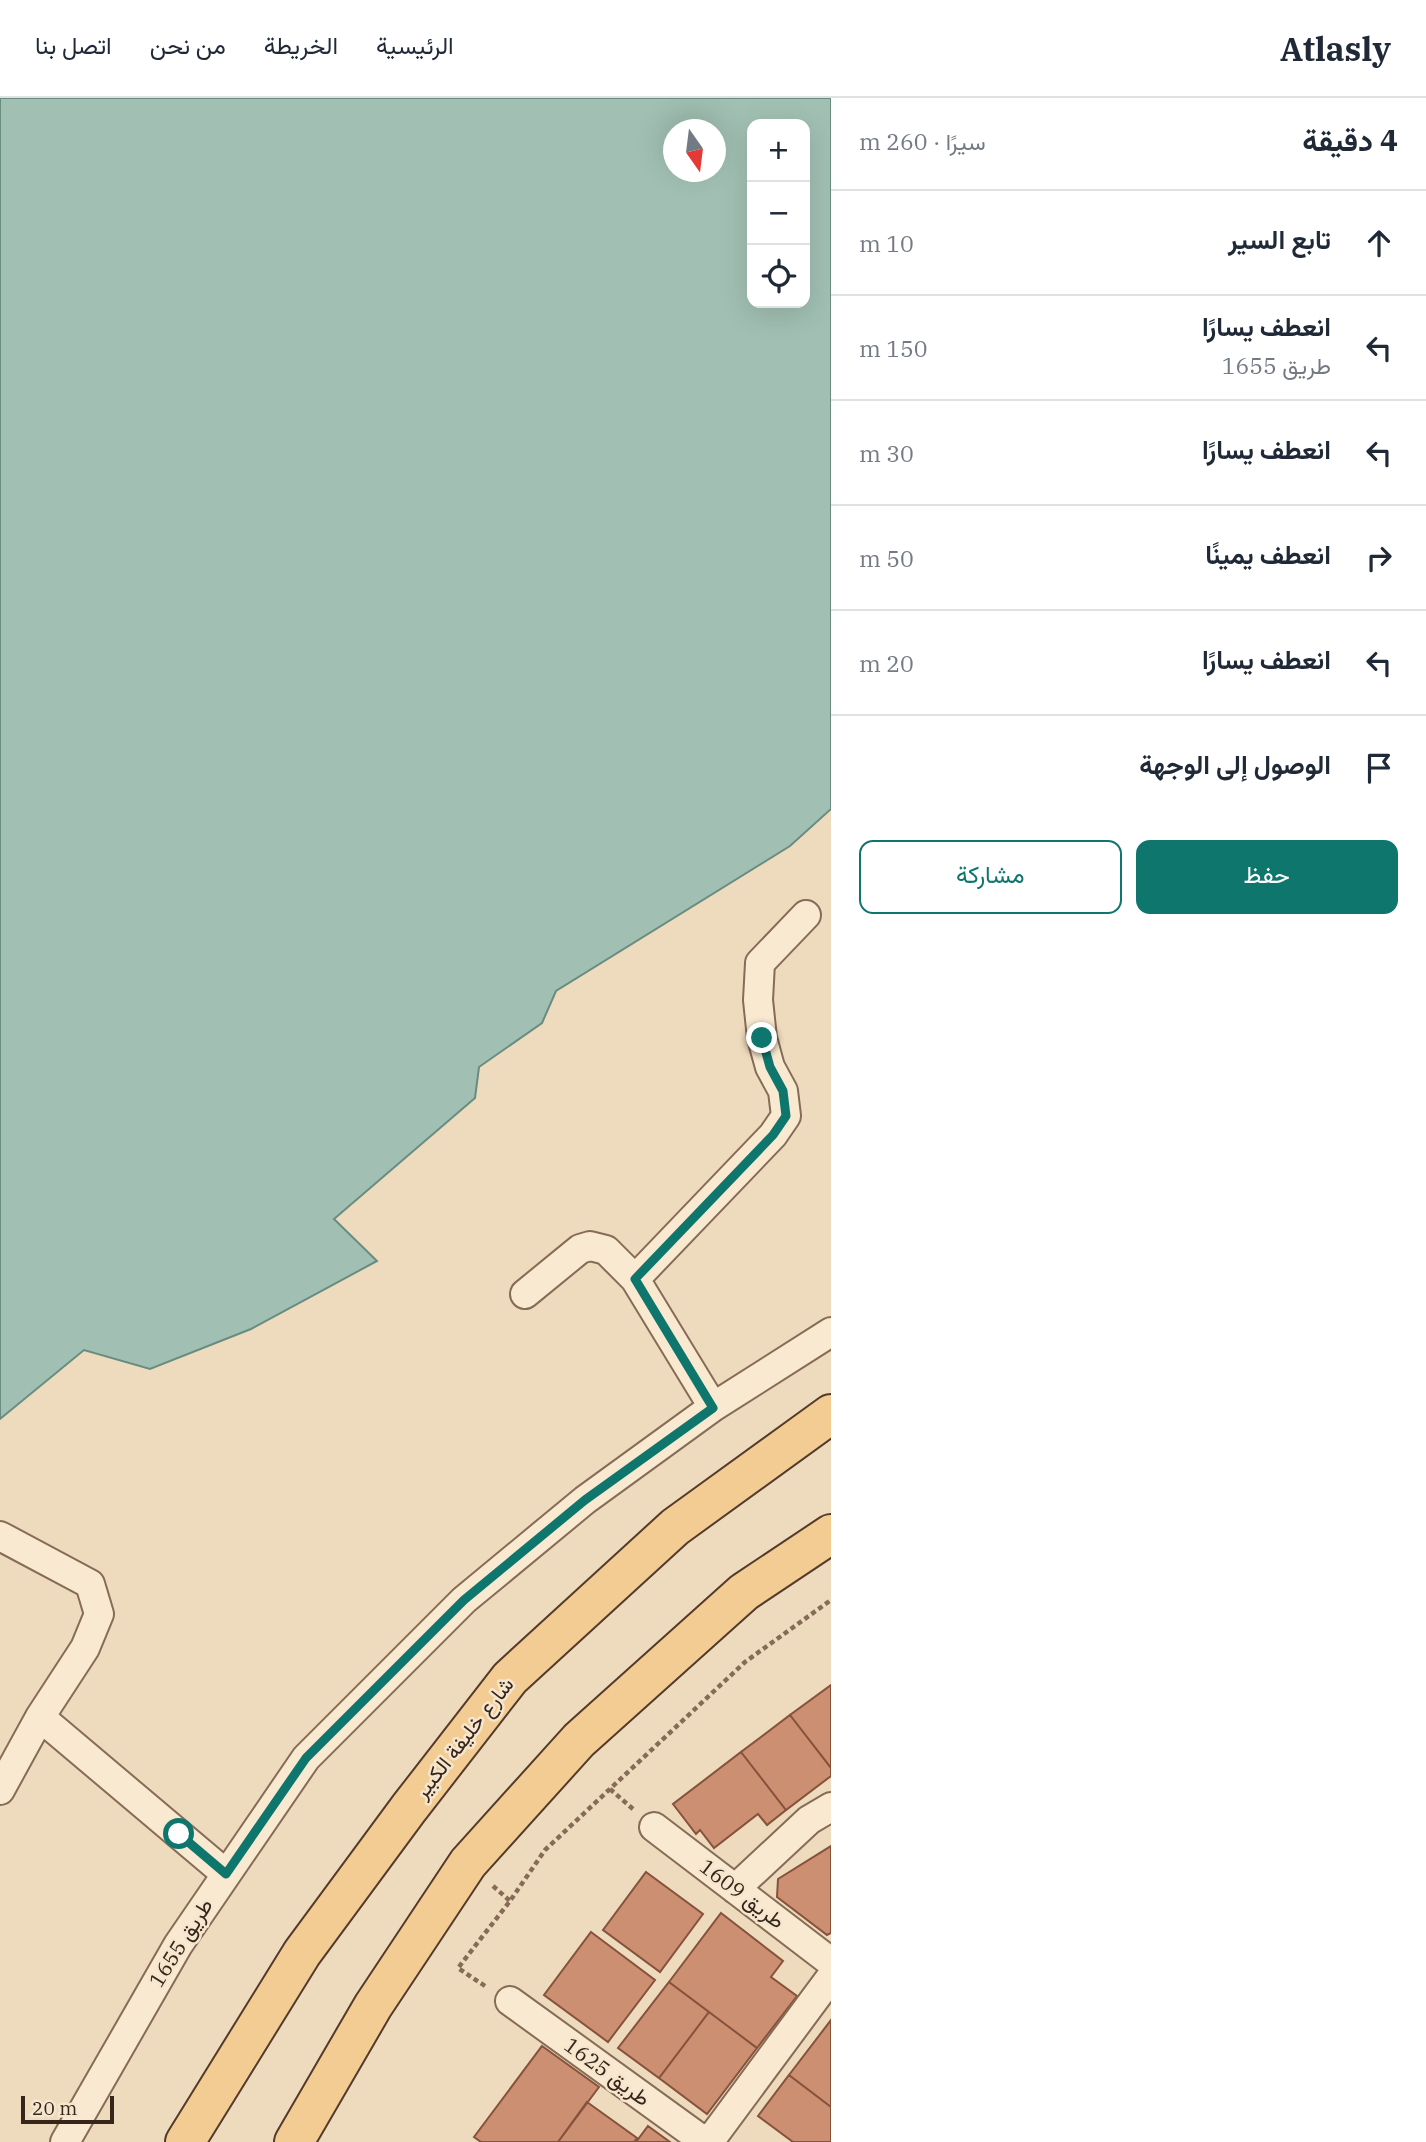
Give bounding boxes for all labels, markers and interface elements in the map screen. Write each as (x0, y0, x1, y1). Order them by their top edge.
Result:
text: Atlasly (1280, 27, 1391, 70)
text: اتصل بنا (35, 29, 112, 61)
text: من نحن (150, 29, 226, 61)
text: الخريطة (264, 29, 338, 61)
text: الرئيسية (376, 29, 454, 61)
north arrow (663, 119, 726, 182)
map controls (747, 119, 810, 308)
button: + (747, 119, 810, 182)
text: 4 دقيقة (1302, 120, 1398, 159)
text: سيرًا · 260 m (859, 126, 986, 156)
button: − (747, 182, 810, 245)
text: تابع السير (1228, 222, 1331, 256)
icon: ahead (1360, 224, 1398, 262)
text: 10 m (859, 228, 914, 258)
button: locate (747, 245, 810, 308)
text: انعطف يسارًا (1202, 309, 1331, 343)
icon: left (1360, 329, 1398, 367)
text: 150 m (859, 333, 928, 363)
text: طريق 1655 (1222, 350, 1331, 380)
text: انعطف يسارًا (1202, 432, 1331, 466)
icon: left (1360, 434, 1398, 472)
text: 30 m (859, 438, 914, 468)
text: انعطف يمينًا (1205, 537, 1331, 571)
icon: right (1360, 539, 1398, 577)
text: 50 m (859, 543, 914, 573)
text: انعطف يسارًا (1202, 642, 1331, 676)
icon: left (1360, 644, 1398, 682)
text: 20 m (859, 648, 914, 678)
text: الوصول إلى الوجهة (1139, 747, 1331, 781)
icon: arrive (1360, 749, 1398, 787)
button: مشاركة (859, 840, 1122, 914)
button: حفظ (1136, 840, 1398, 914)
route end (746, 1022, 777, 1053)
street label: شارع خليفة الكبير (406, 1671, 520, 1805)
route start (163, 1818, 194, 1849)
street label: طريق 1609 (694, 1852, 791, 1934)
street label: طريق 1655 (142, 1893, 218, 1992)
street label: طريق 1625 (559, 2031, 656, 2112)
scale bar (21, 2093, 114, 2125)
text: 20 m (32, 2096, 77, 2120)

